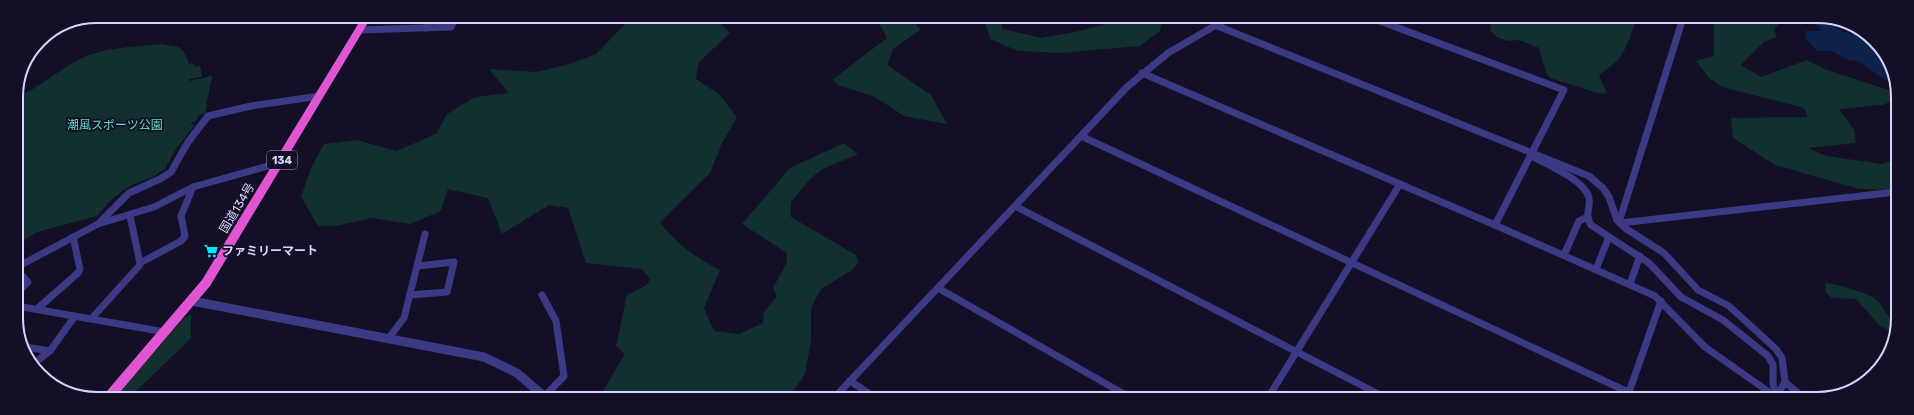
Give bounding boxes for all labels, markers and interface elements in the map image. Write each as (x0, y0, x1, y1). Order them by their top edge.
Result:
park label: 潮風スポーツ公園 (67, 118, 163, 132)
road number: 134 (267, 151, 297, 169)
street label: 国道134号 (217, 180, 257, 236)
supermarket icon: ファミリーマート (203, 243, 219, 259)
place label: ファミリーマート (222, 244, 318, 258)

